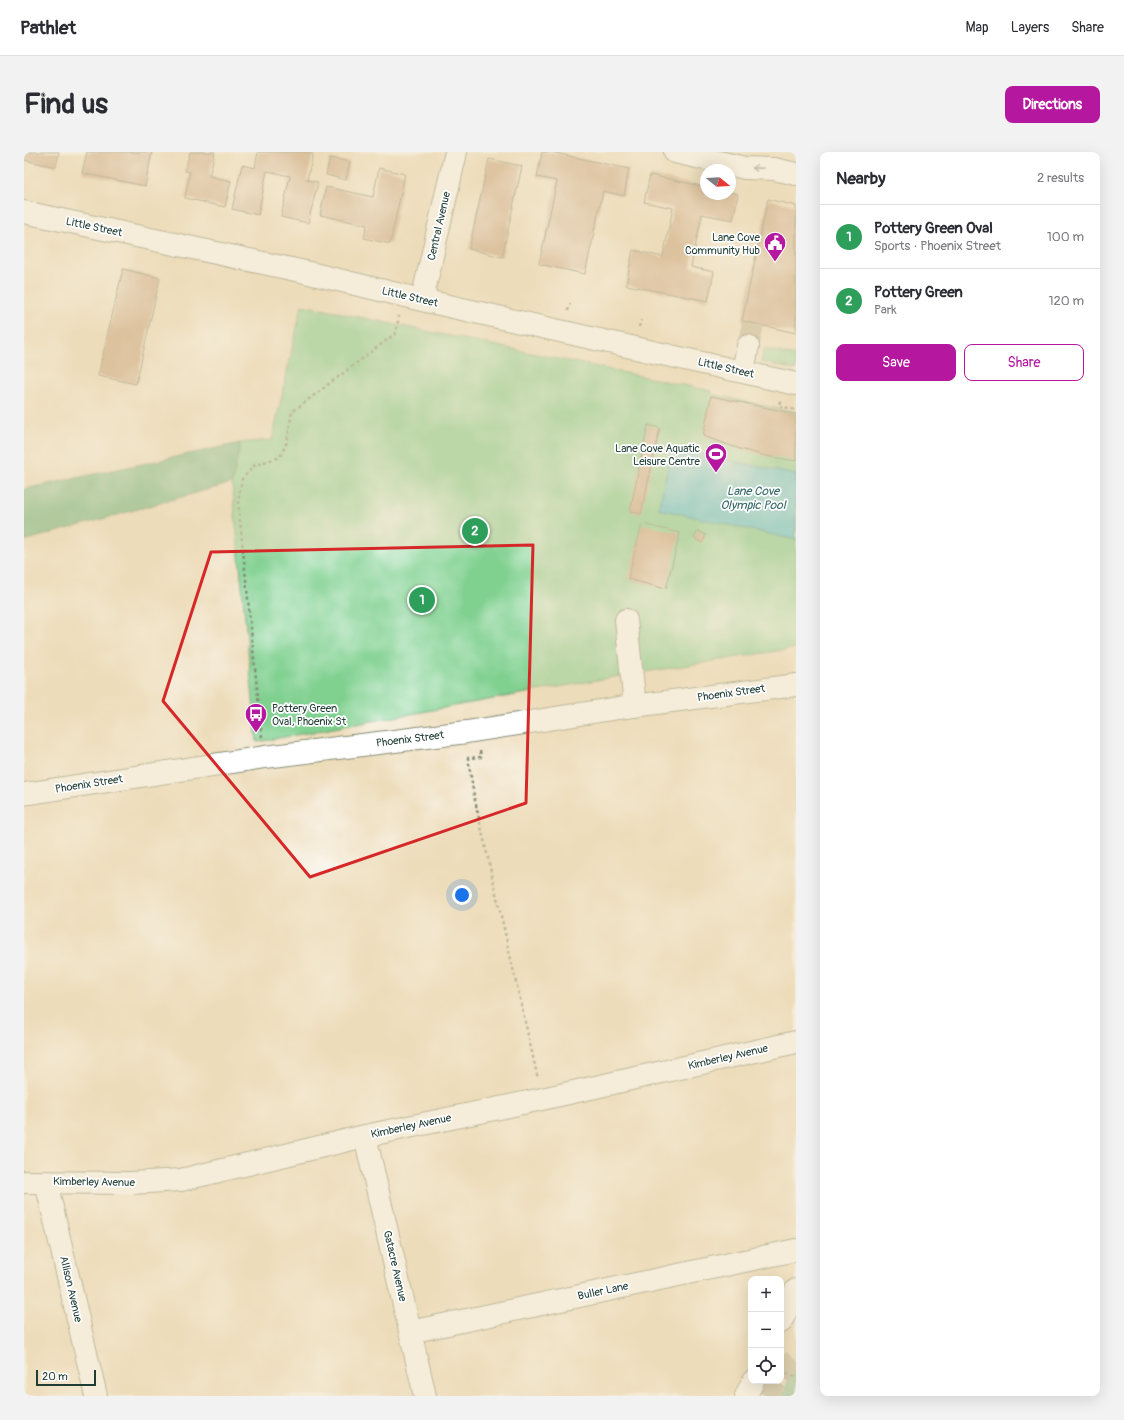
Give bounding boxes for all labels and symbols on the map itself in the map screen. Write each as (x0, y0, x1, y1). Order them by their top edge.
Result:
north arrow (700, 164, 736, 200)
one-way arrow (752, 164, 765, 172)
street label: Central Avenue (425, 190, 453, 262)
street label: Little Street (65, 215, 124, 239)
public building icon: Lane Cove Community Hub (762, 230, 788, 263)
place label: Lane Cove Community Hub (685, 231, 761, 257)
street label: Little Street (381, 284, 440, 310)
street label: Little Street (697, 355, 756, 381)
sports icon: Lane Cove Aquatic Leisure Centre (703, 441, 729, 474)
place label: Lane Cove Aquatic Leisure Centre (615, 442, 701, 468)
water label: Lane Cove Olympic Pool (720, 484, 787, 513)
pin: 2 (462, 516, 488, 546)
pin: 1 (409, 585, 435, 615)
street label: Phoenix Street (696, 682, 766, 704)
bus stop icon: Pottery Green Oval, Phoenix St (243, 701, 269, 734)
place label: Pottery Green Oval, Phoenix St (272, 702, 347, 728)
street label: Phoenix Street (375, 728, 445, 750)
street label: Phoenix Street (54, 772, 124, 796)
your location (452, 885, 472, 905)
street label: Kimberley Avenue (687, 1041, 770, 1073)
street label: Kimberley Avenue (370, 1111, 453, 1141)
street label: Kimberley Avenue (53, 1175, 136, 1189)
street label: Gatacre Avenue (381, 1229, 410, 1303)
street label: Allison Avenue (57, 1255, 85, 1324)
street label: Buller Lane (577, 1279, 630, 1303)
scale bar (36, 1368, 96, 1387)

